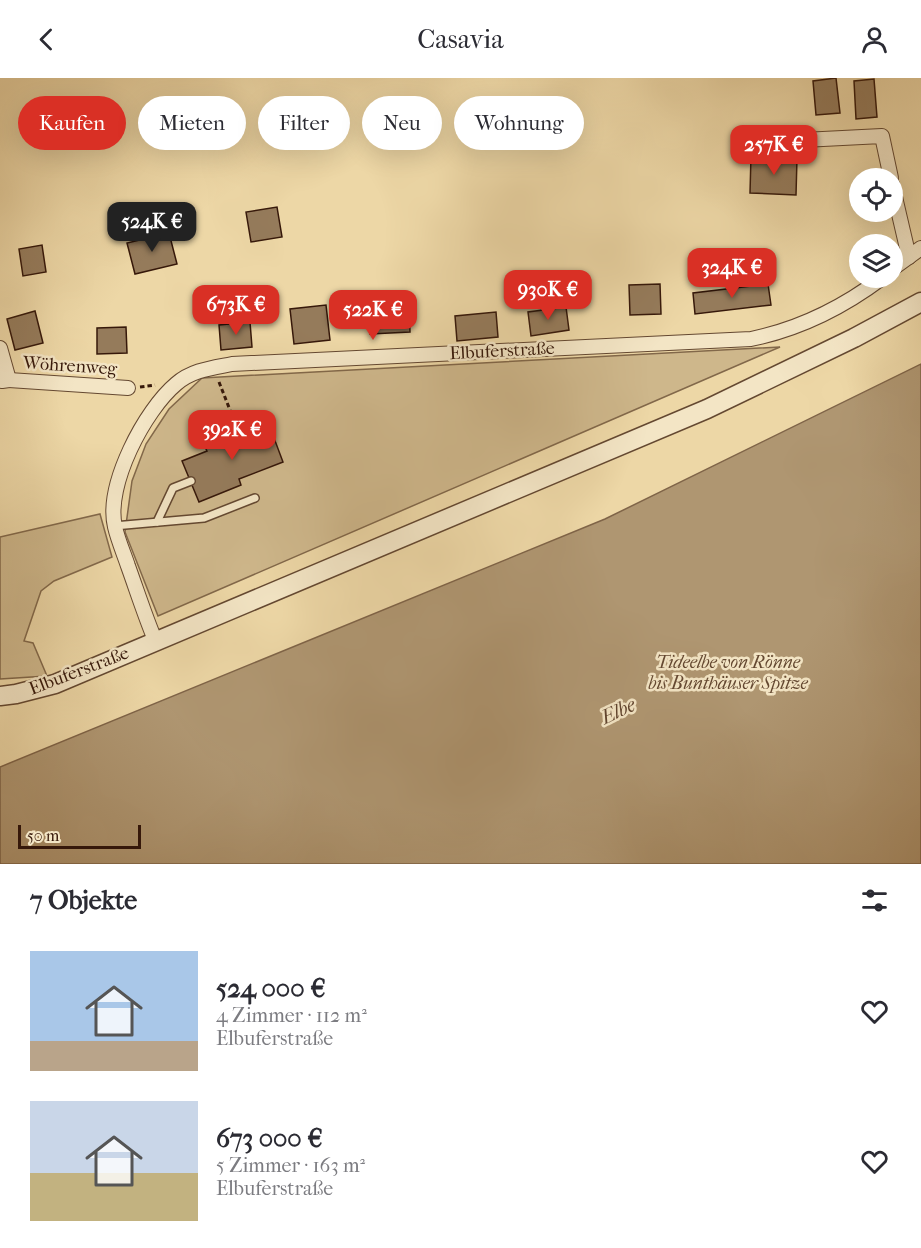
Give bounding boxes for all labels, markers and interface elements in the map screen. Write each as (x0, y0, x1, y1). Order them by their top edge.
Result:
icon: back (30, 23, 63, 56)
text: Casavia (417, 23, 504, 55)
icon: person (858, 23, 891, 56)
chip: Kaufen (18, 96, 126, 150)
chip: Mieten (138, 96, 246, 150)
chip: Filter (258, 96, 350, 150)
chip: Neu (362, 96, 442, 150)
chip: Wohnung (454, 96, 584, 150)
pin: 257K € (725, 125, 823, 176)
text: 257K € (744, 133, 804, 156)
map controls (849, 168, 903, 288)
button: locate (849, 168, 903, 222)
pin: 524K € (103, 202, 201, 253)
text: 524K € (121, 210, 183, 233)
button: layers (849, 234, 903, 288)
pin: 324K € (683, 248, 781, 299)
text: 324K € (701, 256, 763, 279)
pin: 930K € (499, 270, 597, 321)
text: 930K € (518, 278, 578, 301)
pin: 673K € (187, 285, 285, 336)
pin: 522K € (324, 290, 422, 341)
text: 673K € (206, 293, 266, 316)
text: 522K € (343, 298, 403, 321)
street label: Elbuferstraße (449, 338, 555, 364)
street label: Wöhrenweg (21, 352, 118, 380)
pin: 392K € (183, 410, 281, 461)
text: 392K € (202, 418, 262, 441)
street label: Elbuferstraße (26, 642, 132, 700)
park label: Tideelbe von Rönne bis Bunthäuser Spitze (648, 652, 808, 694)
water label: Elbe (596, 693, 640, 729)
scale bar (18, 822, 141, 850)
text: 50 m (27, 826, 59, 845)
icon: filters (858, 884, 891, 917)
text: 7 Objekte (30, 885, 137, 916)
text: 524 000 € (216, 973, 326, 1004)
icon: home (78, 975, 150, 1047)
icon: heart (858, 995, 891, 1028)
text: 4 Zimmer · 112 m² (216, 1004, 367, 1027)
text: Elbuferstraße (216, 1027, 333, 1050)
text: 673 000 € (216, 1123, 323, 1154)
icon: home (78, 1125, 150, 1197)
icon: heart (858, 1145, 891, 1178)
text: 5 Zimmer · 163 m² (216, 1154, 365, 1177)
text: Elbuferstraße (216, 1177, 333, 1200)

